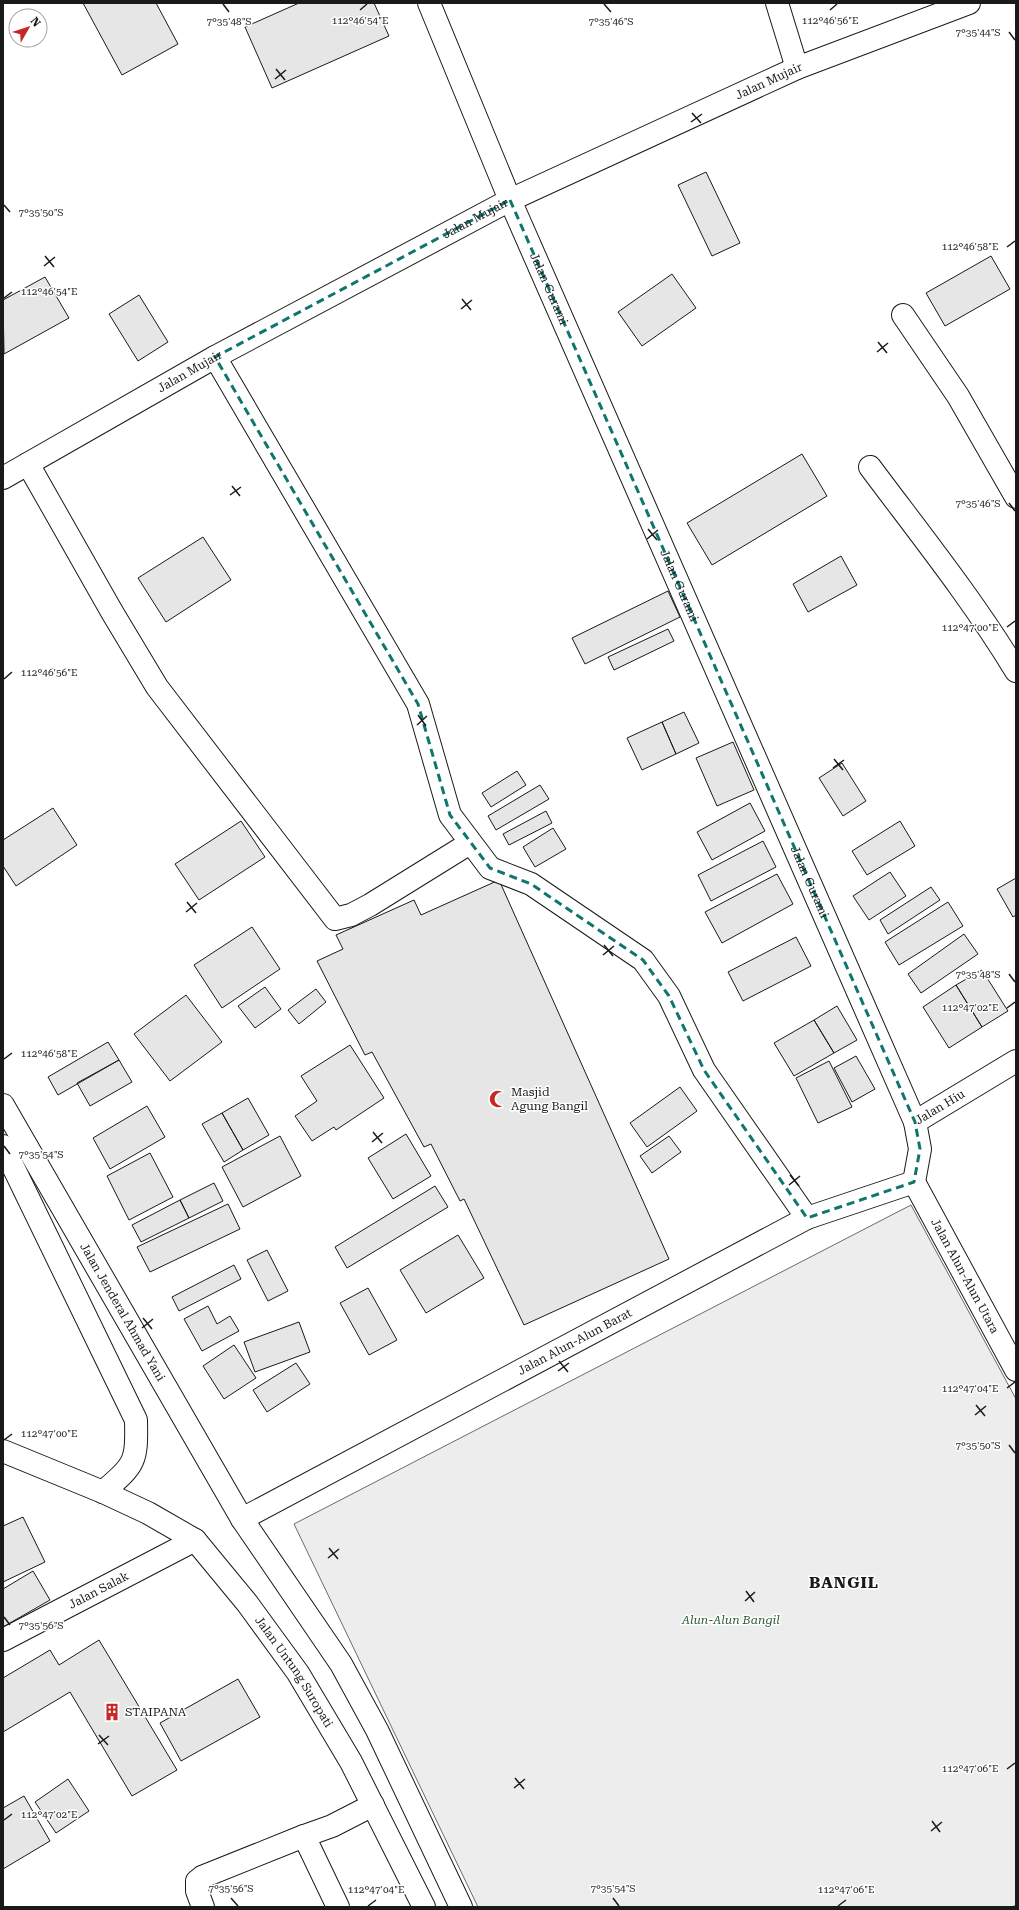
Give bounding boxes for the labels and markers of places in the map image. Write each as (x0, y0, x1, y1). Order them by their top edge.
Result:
place label: Masjid Agung Bangil (511, 1085, 588, 1113)
mosque icon: Masjid Agung Bangil (488, 1089, 508, 1109)
building icon: STAIPANA (102, 1702, 122, 1722)
place label: STAIPANA (125, 1705, 187, 1719)

